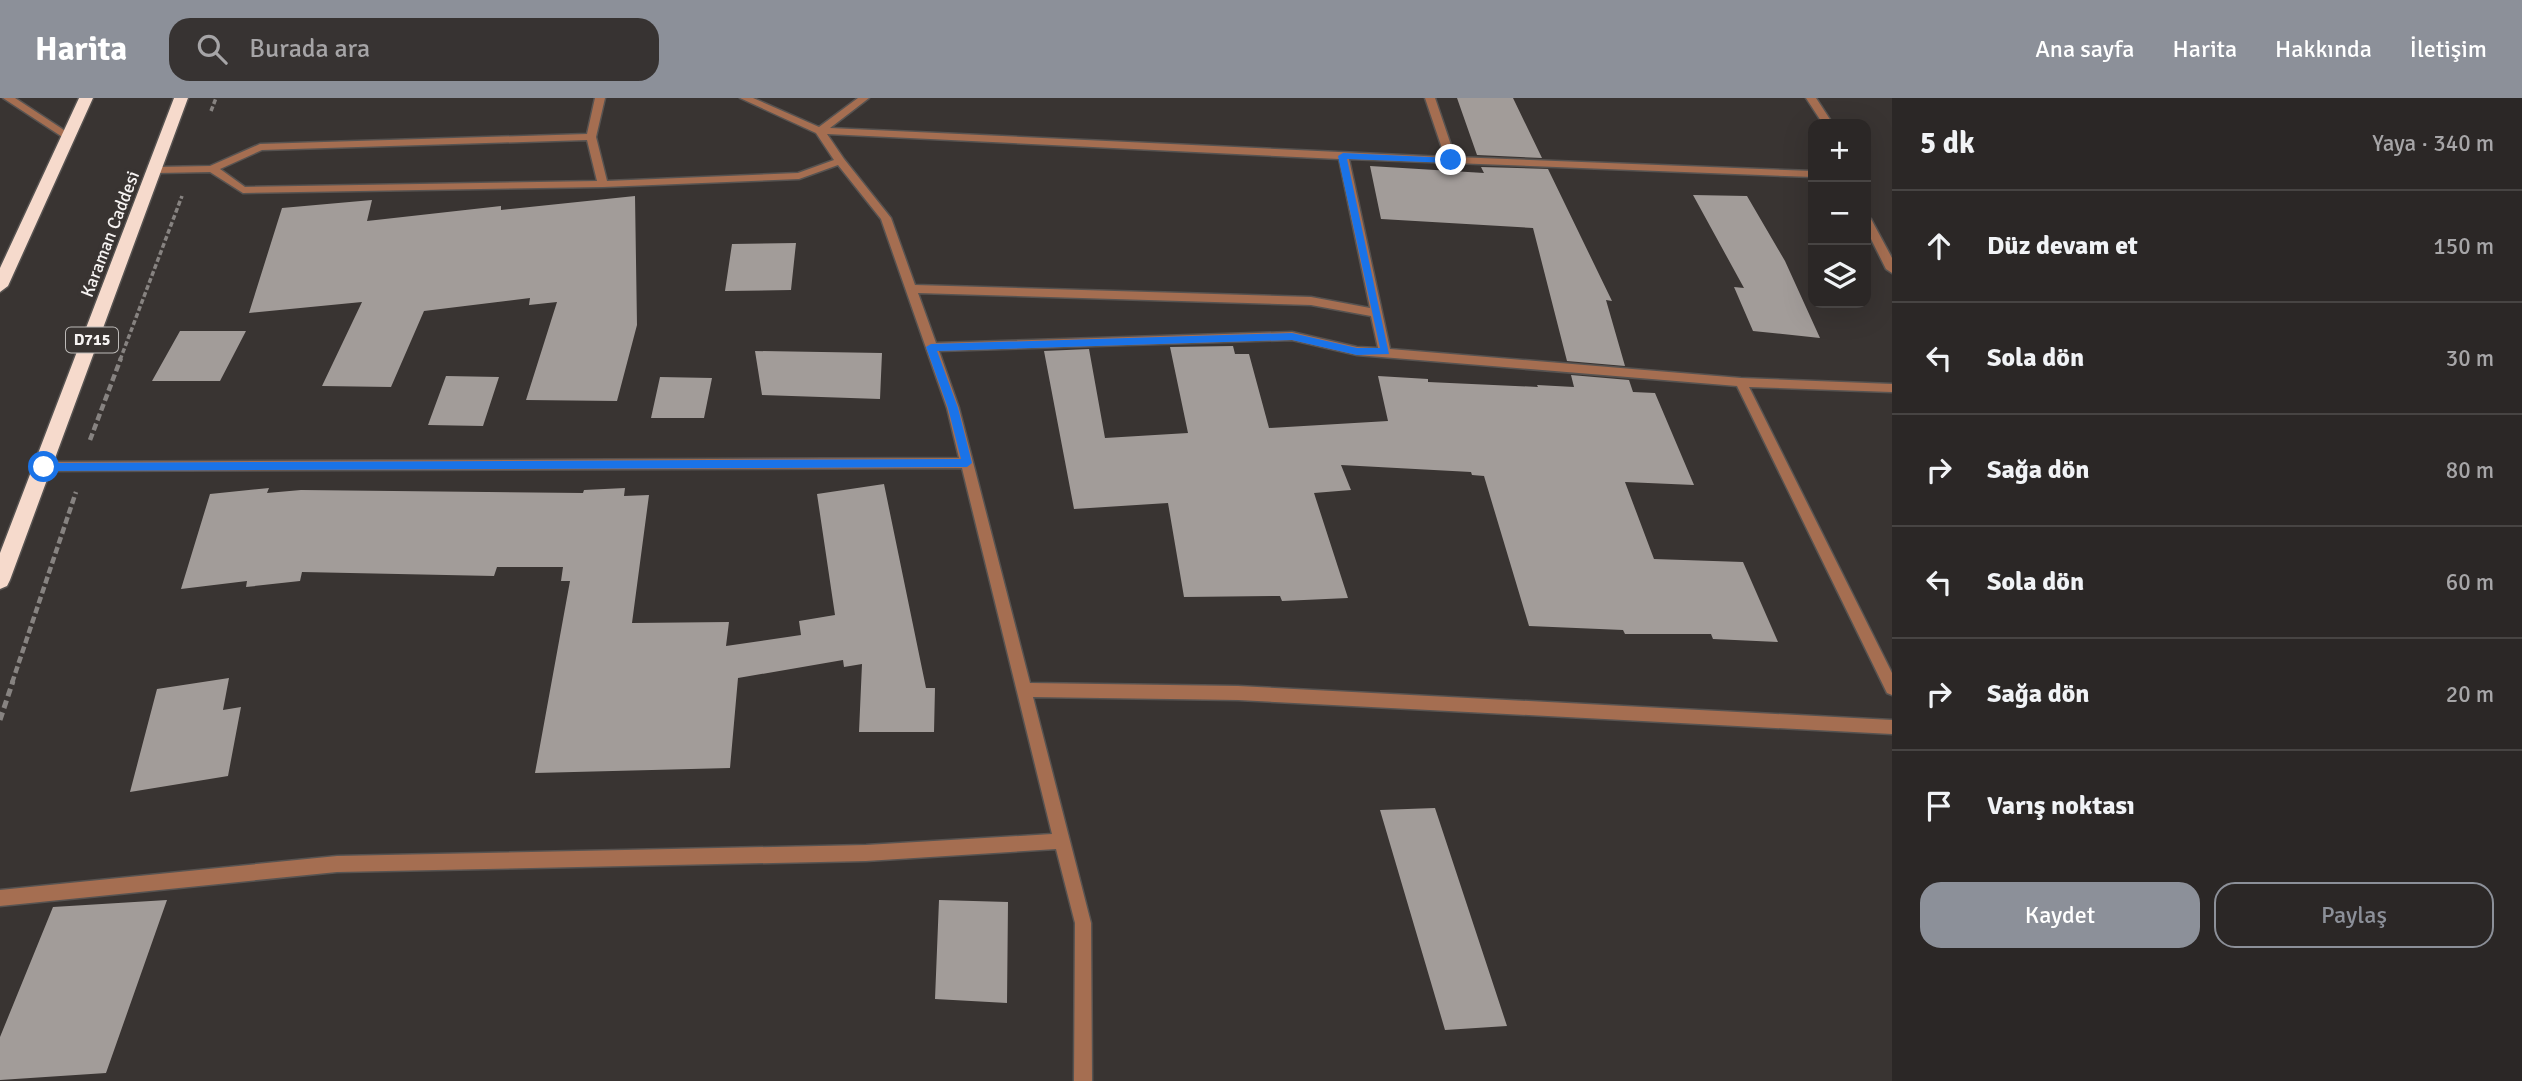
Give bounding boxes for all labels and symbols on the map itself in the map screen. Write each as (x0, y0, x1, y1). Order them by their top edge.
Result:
route end (1435, 144, 1466, 175)
street label: Karaman Caddesi (76, 168, 144, 300)
road number: D715 (66, 328, 118, 352)
route start (28, 451, 59, 482)

